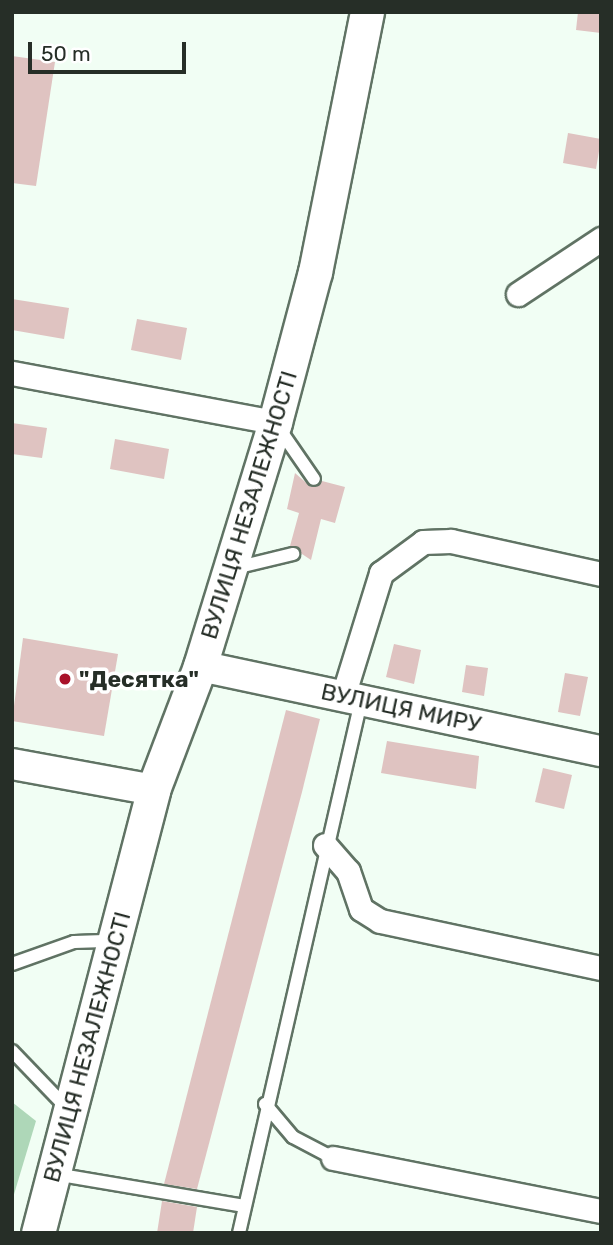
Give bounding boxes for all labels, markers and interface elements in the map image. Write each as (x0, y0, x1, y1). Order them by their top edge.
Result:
scale bar (32, 28, 189, 72)
text: 50 m (41, 41, 91, 66)
street label: ВУЛИЦЯ НЕЗАЛЕЖНОСТІ (195, 368, 303, 642)
place label: "Десятка" (79, 665, 199, 693)
marker: "Десятка" (57, 671, 73, 687)
street label: ВУЛИЦЯ МИРУ (319, 678, 483, 738)
street label: ВУЛИЦЯ НЕЗАЛЕЖНОСТІ (38, 909, 136, 1185)

